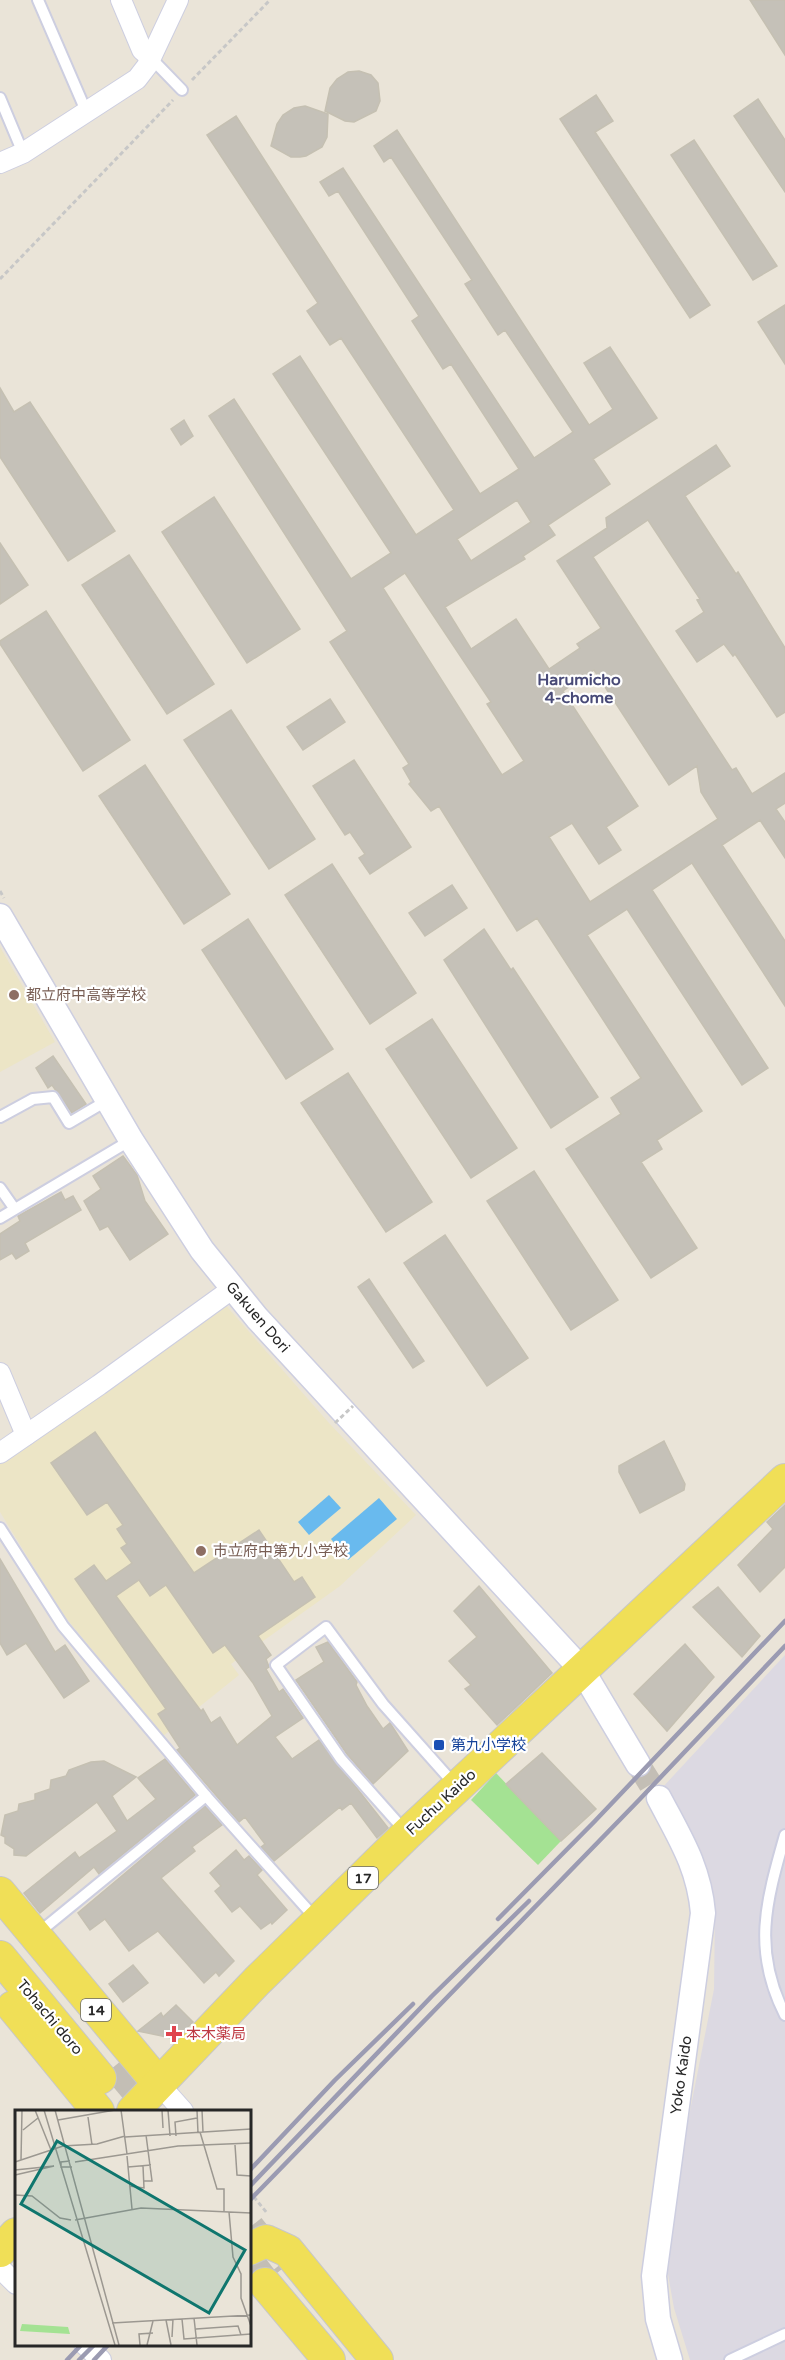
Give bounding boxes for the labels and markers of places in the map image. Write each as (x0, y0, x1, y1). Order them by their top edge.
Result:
place label: 都立府中高等学校 (26, 986, 146, 1004)
marker: 都立府中高等学校 (7, 988, 21, 1002)
place label: 市立府中第九小学校 (213, 1542, 348, 1560)
marker: 市立府中第九小学校 (194, 1544, 208, 1558)
place label: 第九小学校 (451, 1736, 526, 1754)
marker: 第九小学校 (432, 1738, 446, 1752)
place label: 本木薬局 (186, 2025, 246, 2043)
marker: 本木薬局 (167, 2027, 181, 2041)

